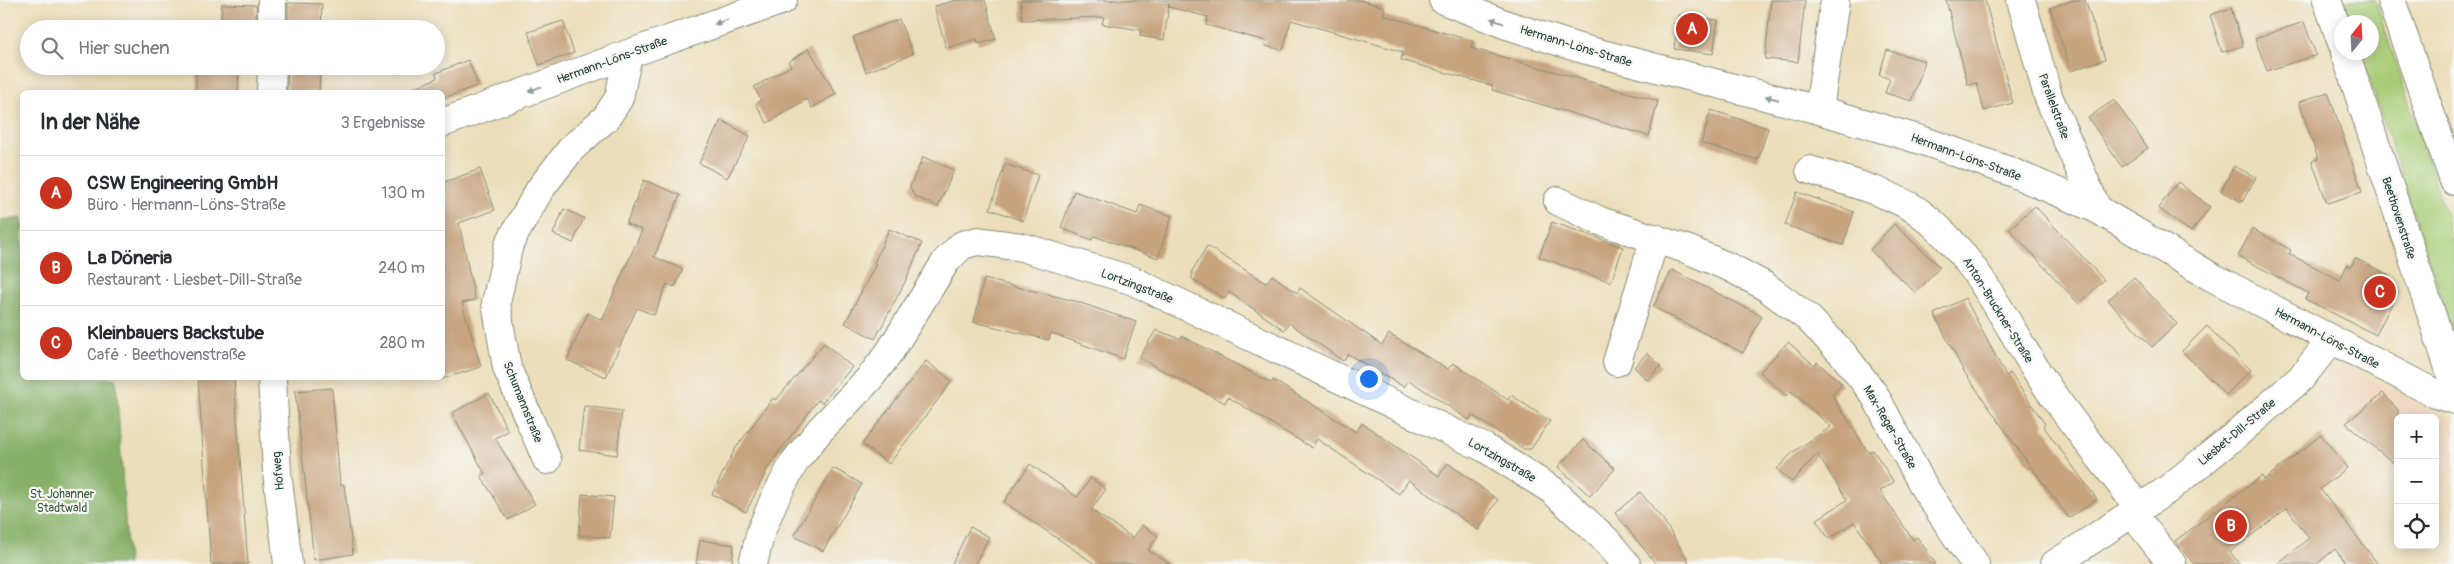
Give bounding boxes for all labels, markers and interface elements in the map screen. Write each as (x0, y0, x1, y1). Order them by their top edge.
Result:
pin: A (1676, 10, 1708, 48)
north arrow (2334, 15, 2379, 60)
one-way arrow (1490, 17, 1505, 24)
one-way arrow (713, 19, 728, 26)
search box (20, 20, 445, 75)
street label: Hermann-Löns-Straße (1518, 22, 1634, 71)
street label: Hermann-Löns-Straße (555, 33, 670, 87)
icon: search (38, 34, 66, 62)
text: Hier suchen (78, 36, 170, 60)
street label: Parallelstraße (2035, 71, 2072, 141)
one-way arrow (527, 86, 542, 93)
one-way arrow (1764, 94, 1779, 102)
text: In der Nähe (40, 109, 140, 136)
text: 3 Ergebnisse (341, 113, 425, 133)
street label: Hermann-Löns-Straße (1909, 131, 2023, 184)
text: CSW Engineering GmbH (87, 171, 278, 195)
street label: Beethovenstraße (2378, 175, 2419, 261)
text: A (51, 183, 61, 203)
text: 130 m (381, 183, 425, 203)
text: Büro · Hermann-Löns-Straße (87, 195, 286, 215)
text: La Döneria (87, 246, 172, 270)
street label: Anton-Bruckner-Straße (1959, 255, 2036, 366)
text: B (51, 258, 61, 278)
text: 240 m (378, 258, 425, 278)
street label: Lortzingstraße (1099, 266, 1175, 307)
text: Restaurant · Liesbet-Dill-Straße (87, 270, 302, 290)
pin: C (2364, 273, 2396, 311)
street label: Hermann-Löns-Straße (2272, 304, 2382, 372)
text: Kleinbauers Backstube (87, 321, 264, 345)
text: C (51, 333, 61, 353)
text: 280 m (379, 333, 425, 353)
text: Café · Beethovenstraße (87, 345, 246, 365)
street label: Schumannstraße (499, 359, 546, 445)
your location (1356, 366, 1382, 392)
street label: Max-Reger-Straße (1860, 383, 1920, 472)
street label: Liesbet-Dill-Straße (2196, 396, 2279, 469)
map controls (2394, 414, 2439, 549)
button: + (2394, 414, 2439, 459)
street label: Lortzingstraße (1465, 435, 1538, 486)
street label: Hofweg (269, 451, 288, 491)
button: − (2394, 459, 2439, 504)
park label: St. Johanner Stadtwald (30, 487, 95, 516)
button: locate (2394, 504, 2439, 549)
pin: B (2215, 507, 2247, 545)

